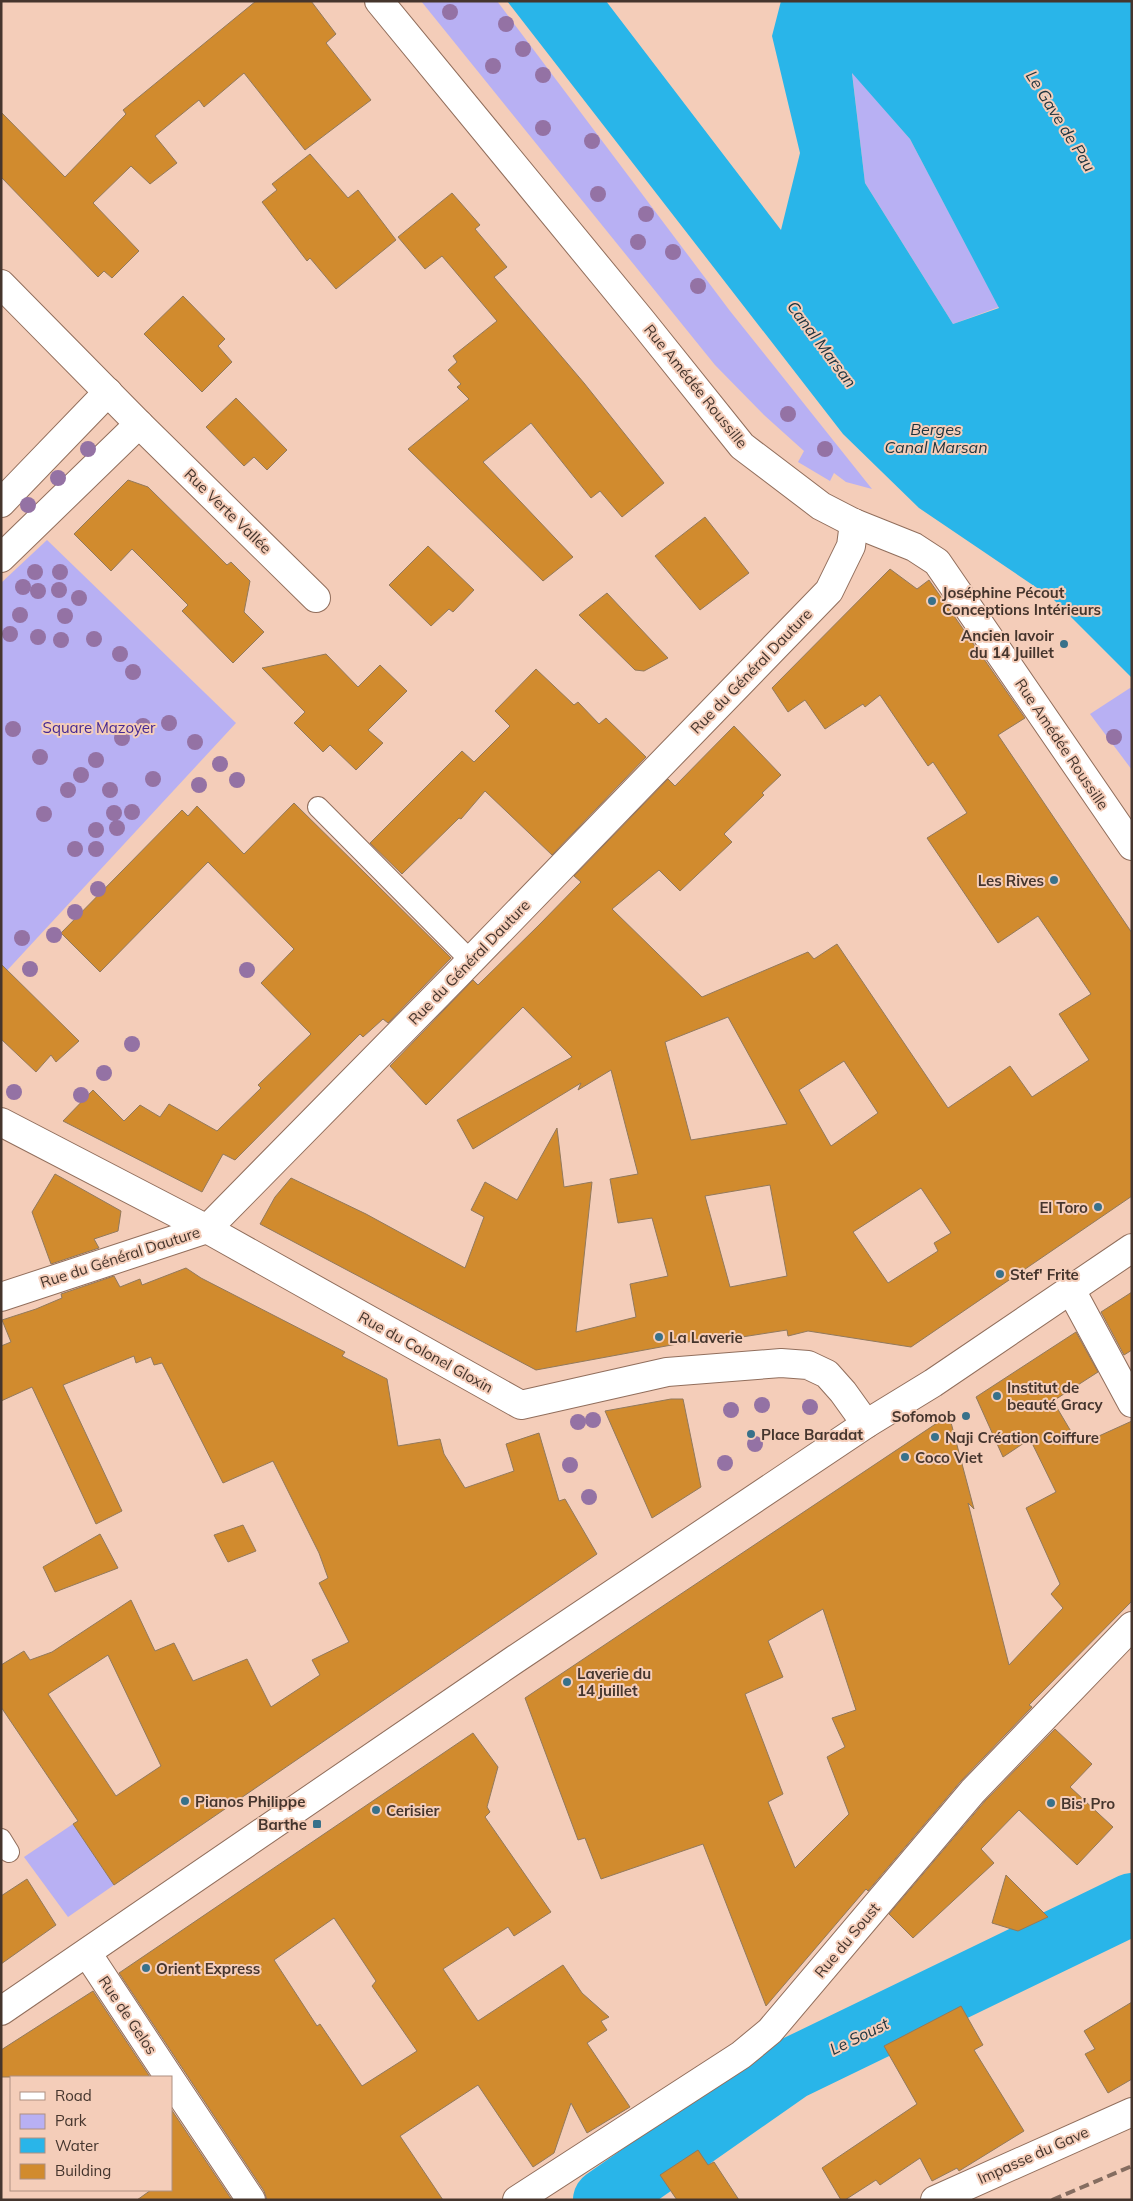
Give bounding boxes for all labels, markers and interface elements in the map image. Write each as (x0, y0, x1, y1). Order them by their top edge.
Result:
water label: Le Gave de Pau (1022, 67, 1100, 175)
water label: Canal Marsan (783, 297, 861, 391)
street label: Rue Amédée Roussille (640, 320, 752, 452)
water label: Berges Canal Marsan (884, 419, 988, 457)
street label: Rue Verte Vallée (180, 465, 276, 557)
place label: Joséphine Pécout Conceptions Intérieurs (942, 583, 1101, 619)
marker: Joséphine Pécout Conceptions Intérieurs (926, 595, 938, 607)
street label: Rue du Général Dauture (686, 604, 816, 738)
place label: Ancien lavoir du 14 Juillet (961, 626, 1054, 662)
marker: Ancien lavoir du 14 Juillet (1058, 638, 1070, 650)
street label: Rue Amédée Roussille (1011, 675, 1113, 813)
park label: Square Mazoyer (43, 718, 156, 737)
place label: Les Rives (978, 871, 1044, 890)
marker: Les Rives (1048, 874, 1060, 886)
street label: Rue du Général Dauture (404, 895, 534, 1029)
place label: El Toro (1039, 1198, 1088, 1217)
marker: El Toro (1092, 1201, 1104, 1213)
street label: Rue du Général Dauture (38, 1222, 202, 1292)
place label: Stef' Frite (1010, 1265, 1079, 1284)
marker: Stef' Frite (994, 1268, 1006, 1280)
street label: Rue du Colonel Gloxin (355, 1307, 497, 1397)
place label: La Laverie (669, 1328, 743, 1347)
marker: La Laverie (653, 1331, 665, 1343)
place label: Institut de beauté Gracy (1007, 1378, 1104, 1414)
marker: Institut de beauté Gracy (991, 1390, 1003, 1402)
place label: Sofomob (892, 1407, 956, 1426)
marker: Sofomob (960, 1410, 972, 1422)
place label: Place Baradat (761, 1425, 863, 1444)
marker: Place Baradat (745, 1428, 757, 1440)
place label: Naji Création Coiffure (945, 1428, 1099, 1447)
marker: Naji Création Coiffure (929, 1431, 941, 1443)
place label: Coco Viet (915, 1448, 983, 1467)
marker: Coco Viet (899, 1451, 911, 1463)
place label: Laverie du 14 juillet (577, 1664, 651, 1700)
marker: Laverie du 14 juillet (561, 1676, 573, 1688)
place label: Pianos Philippe (195, 1792, 305, 1811)
place label: Bis' Pro (1061, 1794, 1115, 1813)
marker: Pianos Philippe (179, 1795, 191, 1807)
marker: Bis' Pro (1045, 1797, 1057, 1809)
place label: Cerisier (386, 1801, 439, 1820)
marker: Cerisier (370, 1804, 382, 1816)
place label: Barthe (258, 1815, 307, 1834)
marker: Barthe (311, 1818, 323, 1830)
street label: Rue du Soust (810, 1899, 884, 1981)
place label: Orient Express (156, 1959, 260, 1978)
marker: Orient Express (140, 1962, 152, 1974)
street label: Rue de Gelos (95, 1972, 161, 2058)
water label: Le Soust (826, 2013, 892, 2059)
legend (10, 2076, 172, 2191)
text: Road (55, 2086, 92, 2105)
text: Park (55, 2111, 87, 2130)
street label: Impasse du Gave (975, 2122, 1091, 2188)
text: Water (55, 2136, 99, 2155)
text: Building (55, 2161, 111, 2180)

